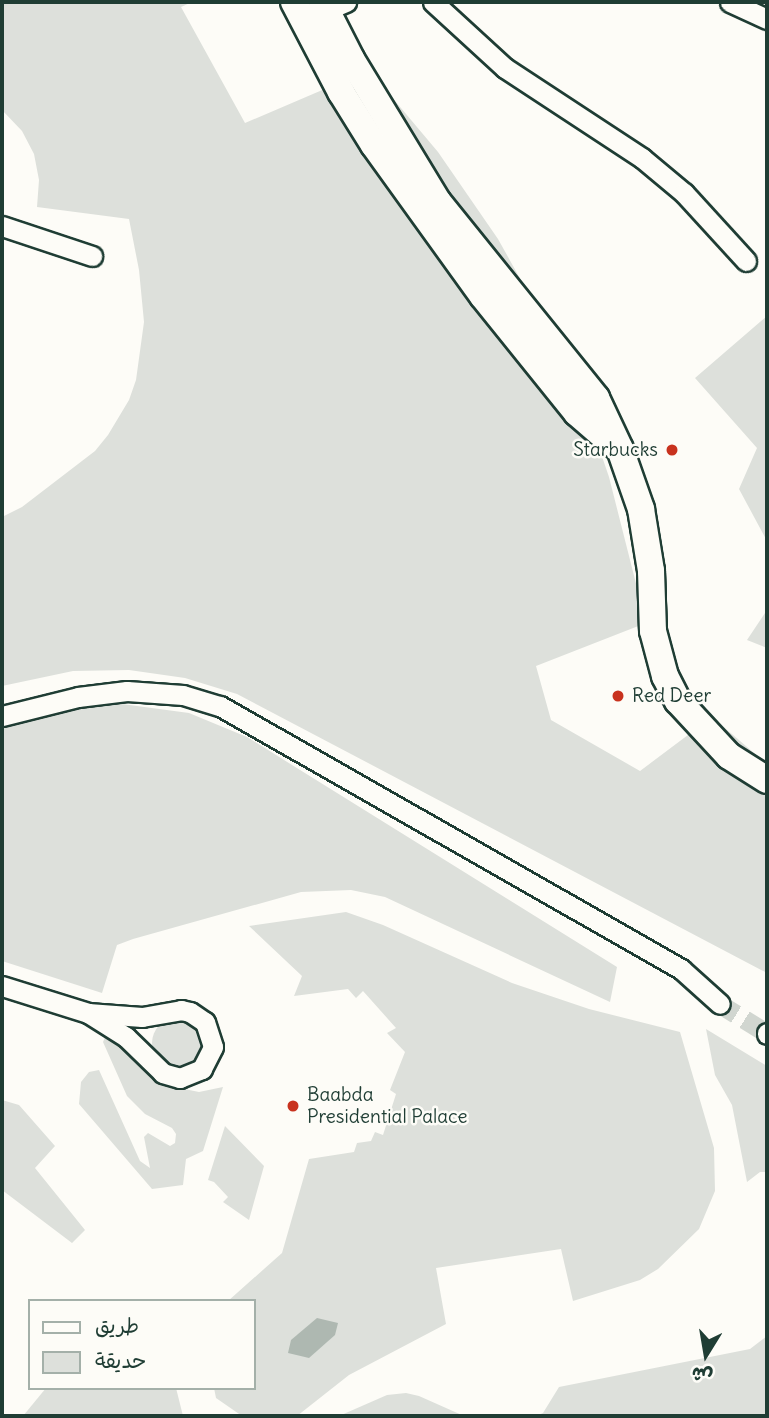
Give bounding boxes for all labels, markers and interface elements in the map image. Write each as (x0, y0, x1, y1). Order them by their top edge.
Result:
place label: Starbucks (573, 439, 658, 461)
marker: Starbucks (664, 442, 680, 458)
place label: Red Deer (632, 685, 711, 707)
marker: Red Deer (610, 688, 626, 704)
place label: Baabda Presidential Palace (307, 1084, 468, 1128)
marker: Baabda Presidential Palace (285, 1098, 301, 1114)
legend (28, 1299, 256, 1390)
text: طريق (95, 1312, 139, 1339)
north arrow (671, 1320, 741, 1390)
text: حديقة (95, 1347, 146, 1374)
text: ش (689, 1362, 715, 1389)

